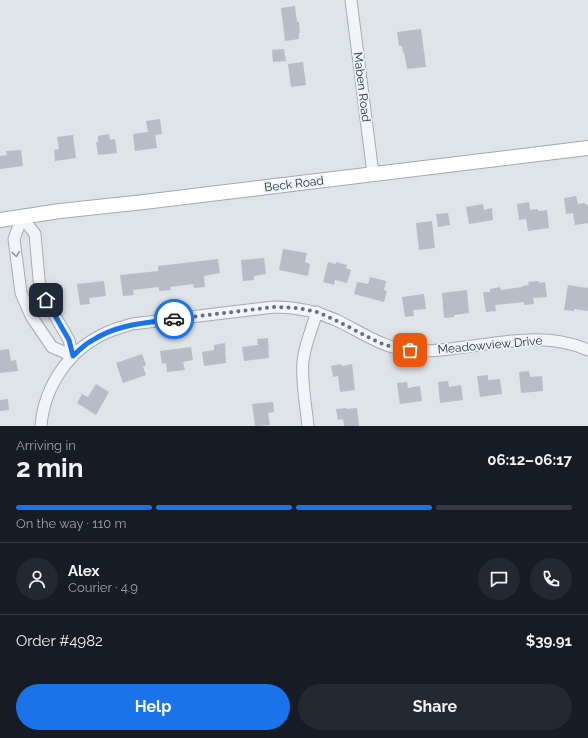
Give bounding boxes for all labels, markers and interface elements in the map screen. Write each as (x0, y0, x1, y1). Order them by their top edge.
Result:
street label: Maben Road (351, 51, 373, 123)
street label: Beck Road (263, 173, 325, 195)
one-way arrow (11, 251, 20, 257)
pin (29, 283, 63, 317)
icon: home (35, 289, 57, 311)
courier (154, 299, 194, 339)
icon: car (163, 308, 185, 330)
pin (393, 333, 427, 367)
street label: Meadowview Drive (437, 333, 543, 357)
icon: bag (399, 339, 421, 361)
text: Arriving in (16, 438, 76, 453)
text: 06:12–06:17 (487, 451, 572, 469)
text: 2 min (16, 453, 83, 483)
text: On the way · 110 m (16, 516, 127, 531)
button: person (16, 558, 58, 600)
button: chat (478, 558, 520, 600)
button: phone (530, 558, 572, 600)
text: Alex (68, 562, 99, 580)
text: Courier · 4.9 (68, 580, 138, 595)
text: Order #4982 (16, 632, 103, 650)
text: $39.91 (526, 632, 572, 650)
button: Help (16, 684, 290, 730)
button: Share (298, 684, 572, 730)

